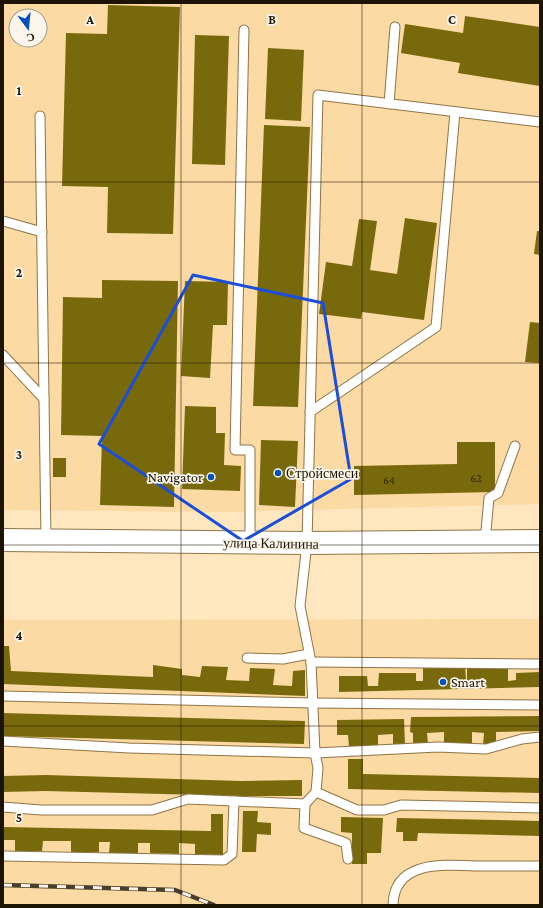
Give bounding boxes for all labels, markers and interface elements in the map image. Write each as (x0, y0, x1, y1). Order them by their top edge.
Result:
north arrow (8, 8, 48, 48)
text: A (85, 12, 94, 27)
text: B (268, 12, 276, 27)
text: C (448, 12, 456, 27)
text: С (25, 31, 36, 44)
text: 1 (17, 83, 22, 98)
text: 2 (16, 265, 23, 280)
text: 3 (16, 447, 22, 462)
place label: Стройсмеси (286, 465, 359, 481)
marker: Стройсмеси (273, 468, 283, 478)
place label: Navigator (148, 469, 203, 485)
house number: 62 (470, 471, 482, 485)
marker: Navigator (206, 472, 216, 482)
house number: 64 (383, 473, 395, 487)
street label: улица Калинина (223, 534, 320, 552)
text: 4 (15, 628, 23, 643)
place label: Smart (451, 674, 485, 690)
marker: Smart (438, 677, 448, 687)
text: 5 (16, 810, 22, 825)

